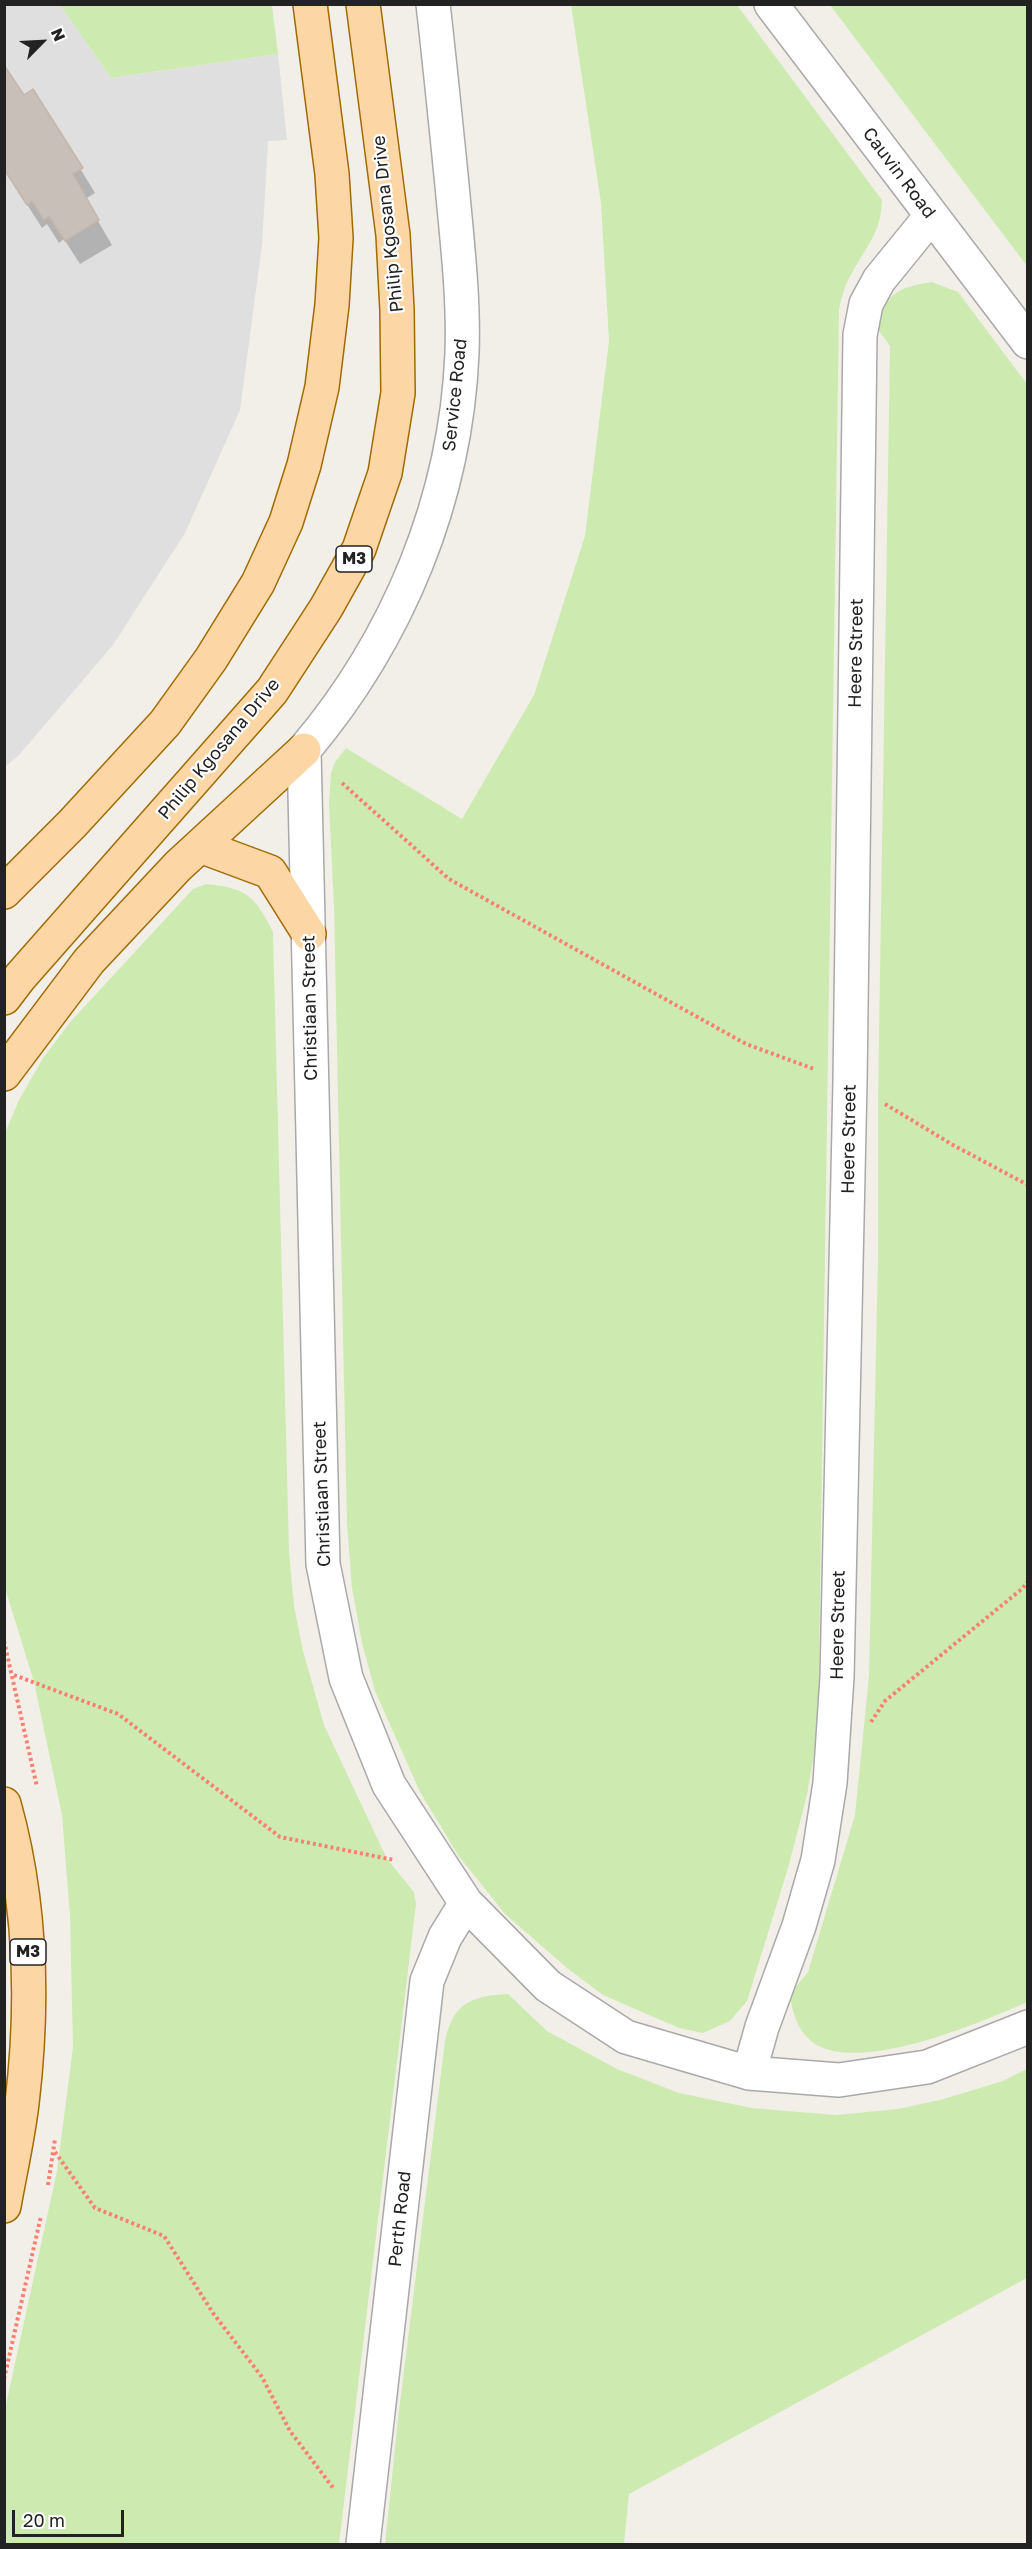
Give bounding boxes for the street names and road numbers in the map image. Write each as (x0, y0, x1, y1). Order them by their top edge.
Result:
street label: Cauvin Road (858, 123, 940, 223)
street label: Philip Kgosana Drive (368, 134, 408, 314)
street label: Service Road (438, 338, 472, 452)
road number: M3 (336, 546, 372, 572)
street label: Heere Street (844, 598, 868, 708)
street label: Philip Kgosana Drive (154, 674, 284, 824)
street label: Christiaan Street (298, 935, 322, 1081)
street label: Heere Street (837, 1084, 861, 1194)
street label: Christiaan Street (309, 1421, 335, 1567)
street label: Heere Street (826, 1570, 850, 1680)
road number: M3 (10, 1939, 46, 1965)
street label: Perth Road (384, 2170, 416, 2268)

